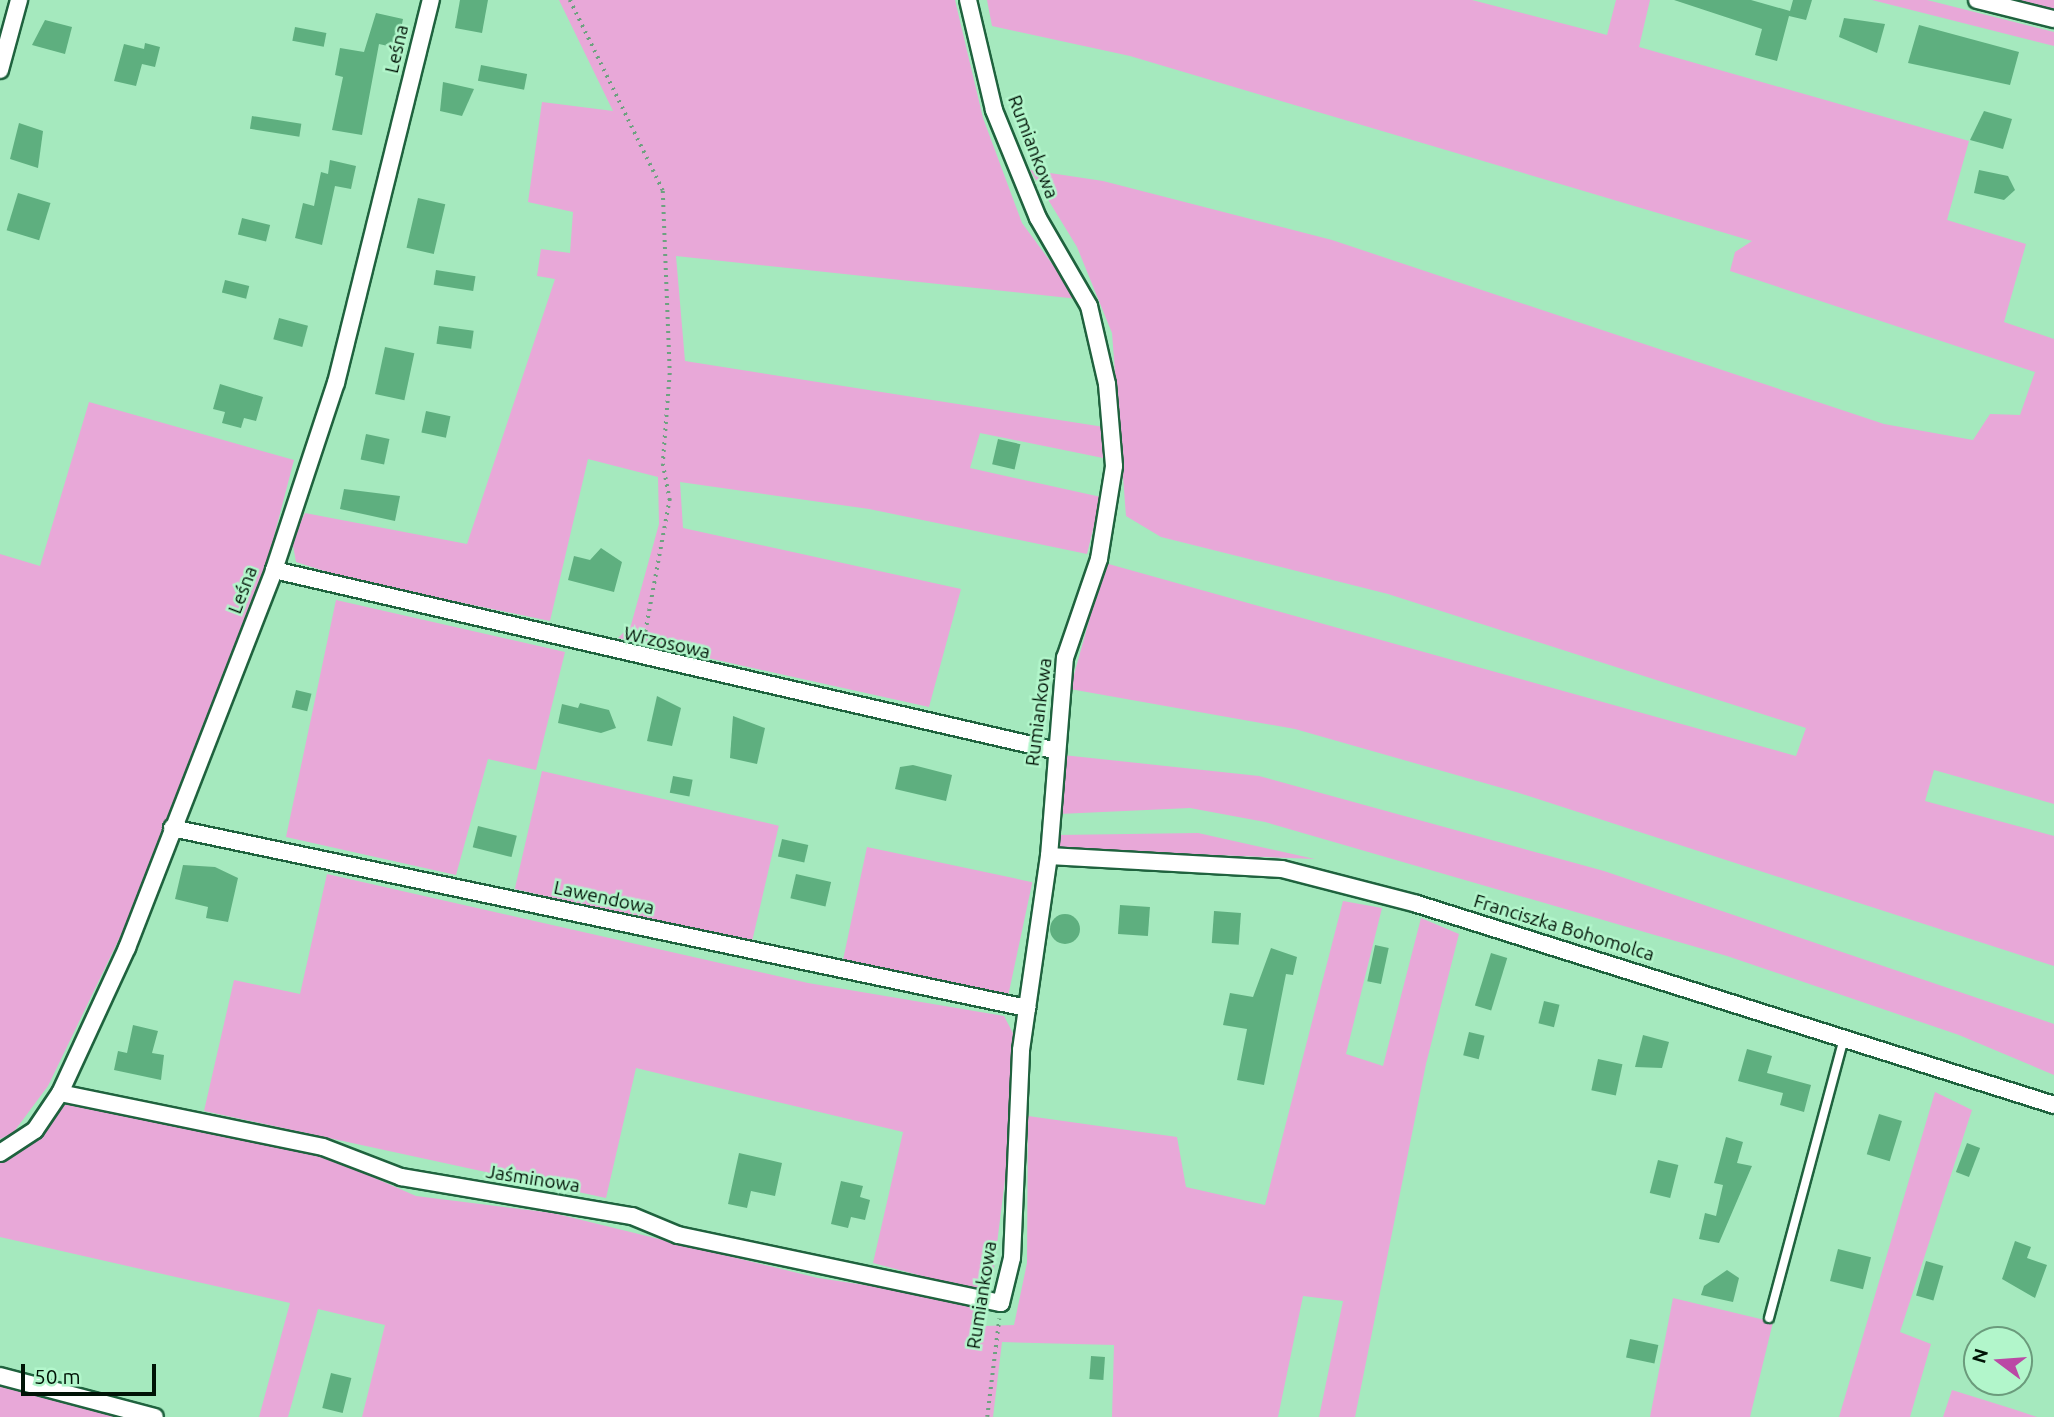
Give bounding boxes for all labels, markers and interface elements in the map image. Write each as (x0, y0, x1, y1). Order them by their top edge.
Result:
street label: Leśna (380, 23, 414, 75)
street label: Rumiankowa (1003, 92, 1063, 202)
street label: Leśna (224, 563, 262, 617)
street label: Wrzosowa (622, 622, 712, 664)
street label: Rumiankowa (1021, 656, 1057, 768)
street label: Lawendowa (552, 876, 656, 920)
street label: Franciszka Bohomolca (1471, 890, 1657, 966)
street label: Jaśminowa (484, 1160, 582, 1198)
street label: Rumiankowa (962, 1239, 1002, 1351)
north arrow (1963, 1326, 2033, 1396)
text: N (1967, 1346, 1992, 1366)
scale bar (24, 1350, 159, 1394)
text: 50 m (34, 1364, 81, 1388)

